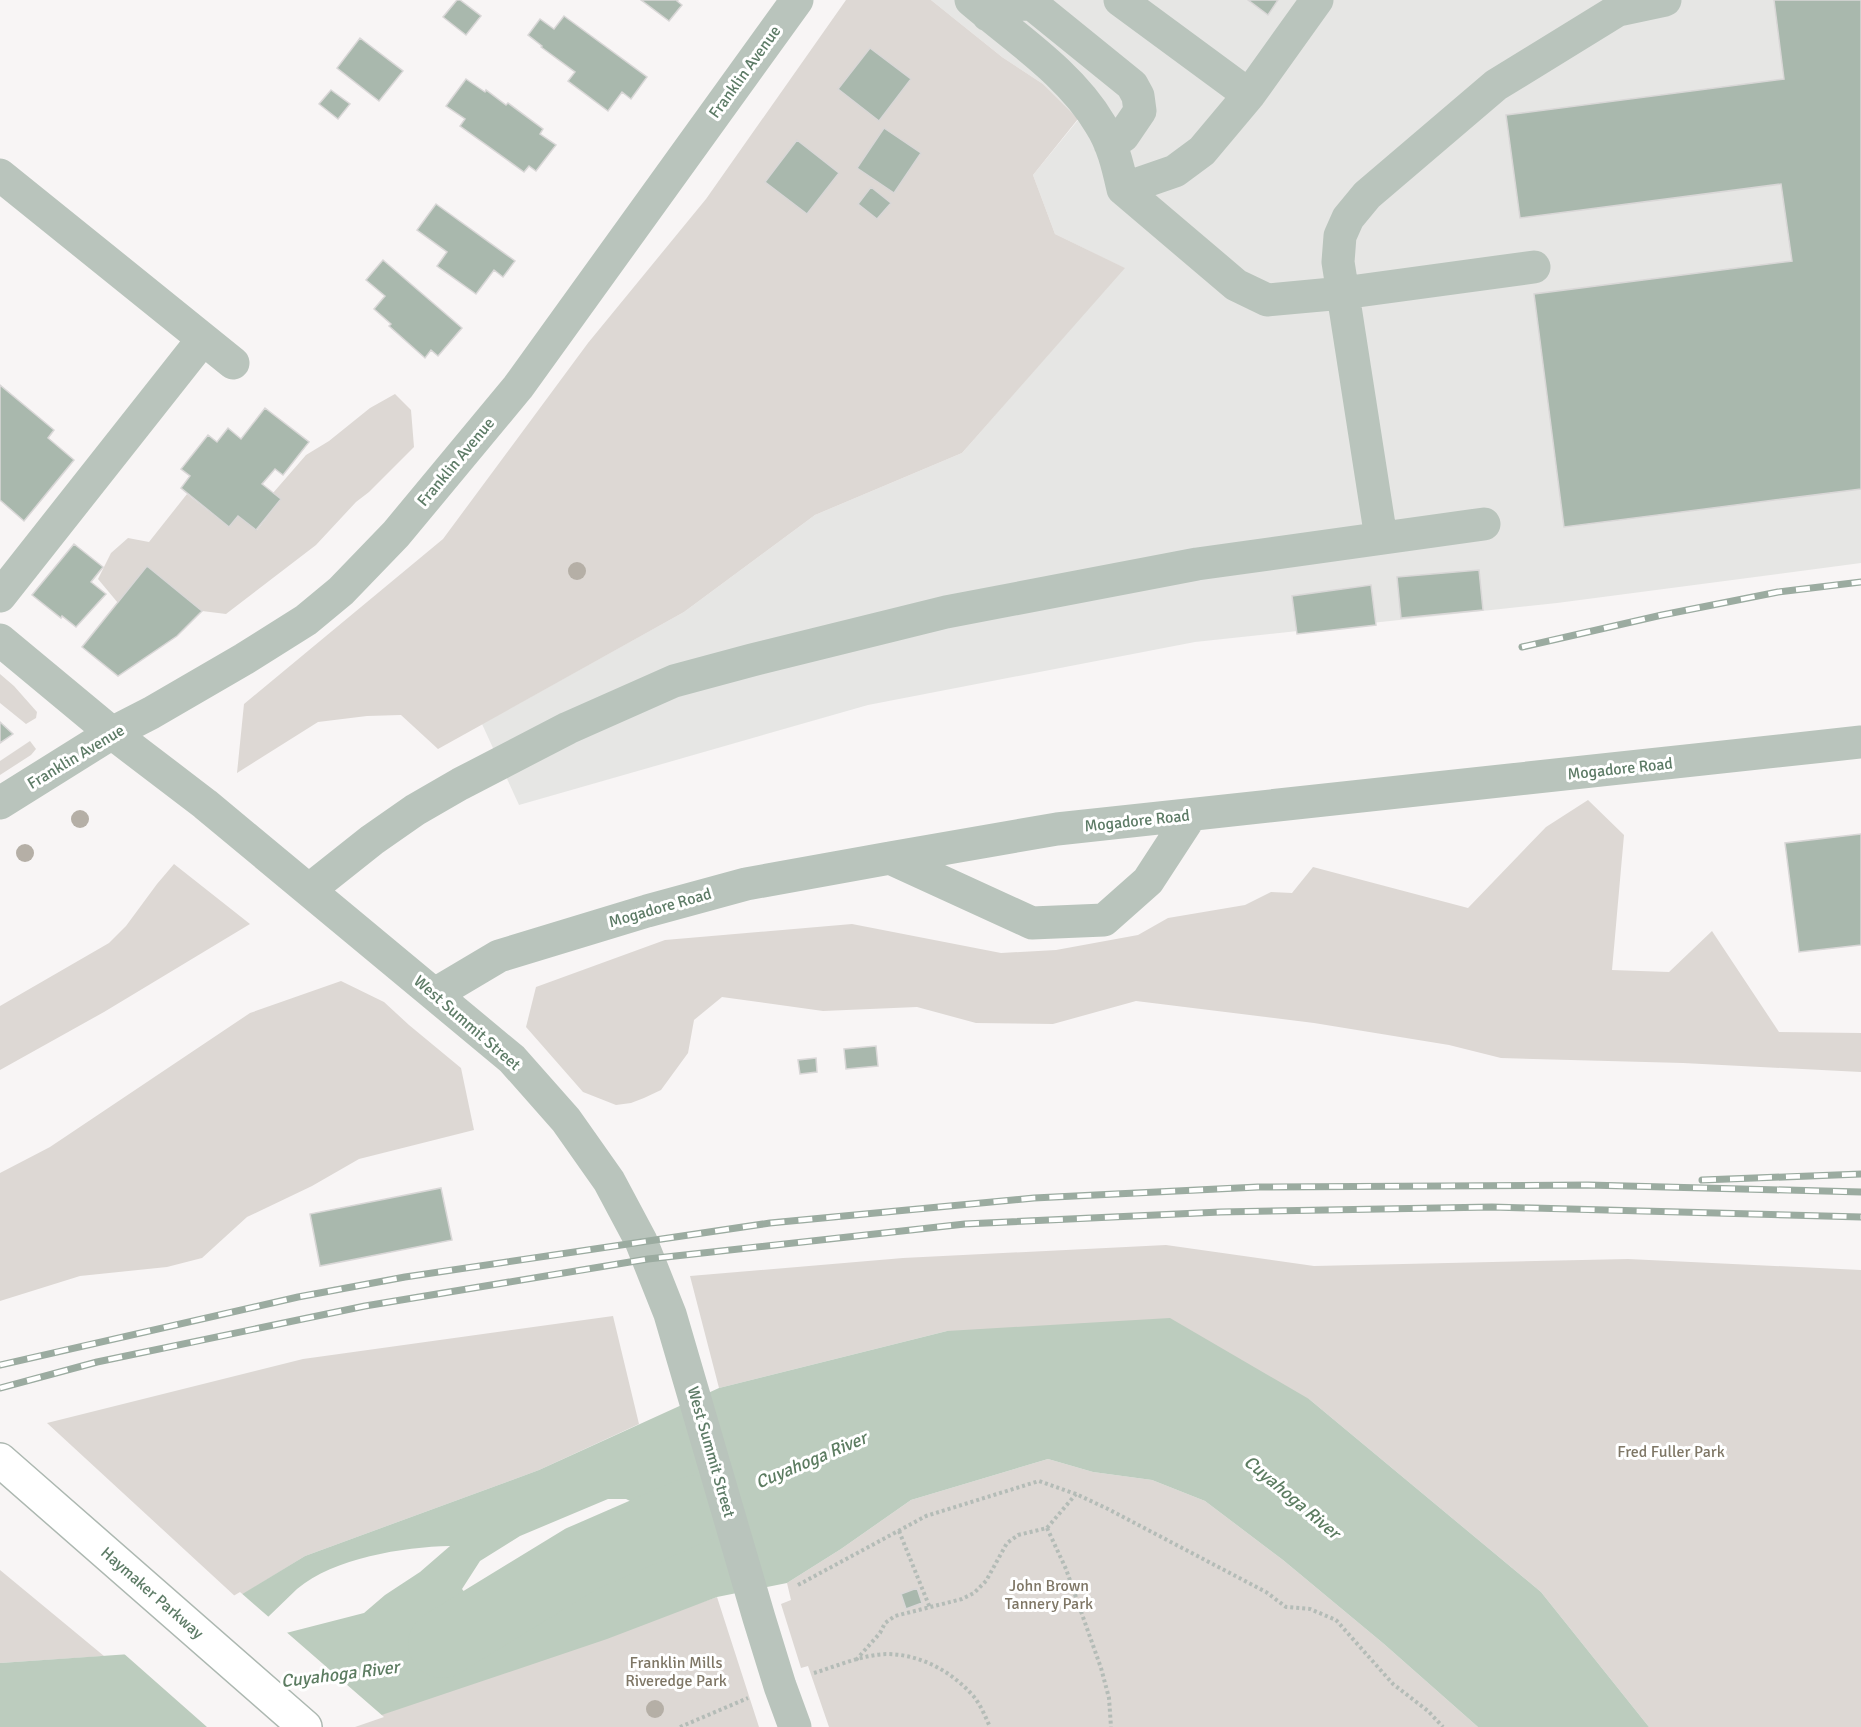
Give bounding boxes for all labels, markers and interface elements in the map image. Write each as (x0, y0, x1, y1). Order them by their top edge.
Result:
street label: Franklin Avenue (705, 22, 785, 122)
street label: Franklin Avenue (413, 414, 499, 510)
street label: Franklin Avenue (24, 720, 128, 794)
street label: Mogadore Road (1566, 754, 1674, 784)
street label: Mogadore Road (1083, 806, 1191, 836)
street label: Mogadore Road (606, 884, 714, 932)
street label: West Summit Street (409, 971, 525, 1075)
street label: West Summit Street (683, 1384, 739, 1520)
water label: Cuyahoga River (752, 1426, 872, 1493)
park label: Fred Fuller Park (1617, 1442, 1725, 1462)
water label: Cuyahoga River (1239, 1450, 1346, 1545)
street label: Haymaker Parkway (97, 1543, 208, 1644)
park label: John Brown Tannery Park (1005, 1576, 1093, 1614)
park label: Franklin Mills Riveredge Park (625, 1653, 727, 1691)
water label: Cuyahoga River (280, 1656, 403, 1692)

